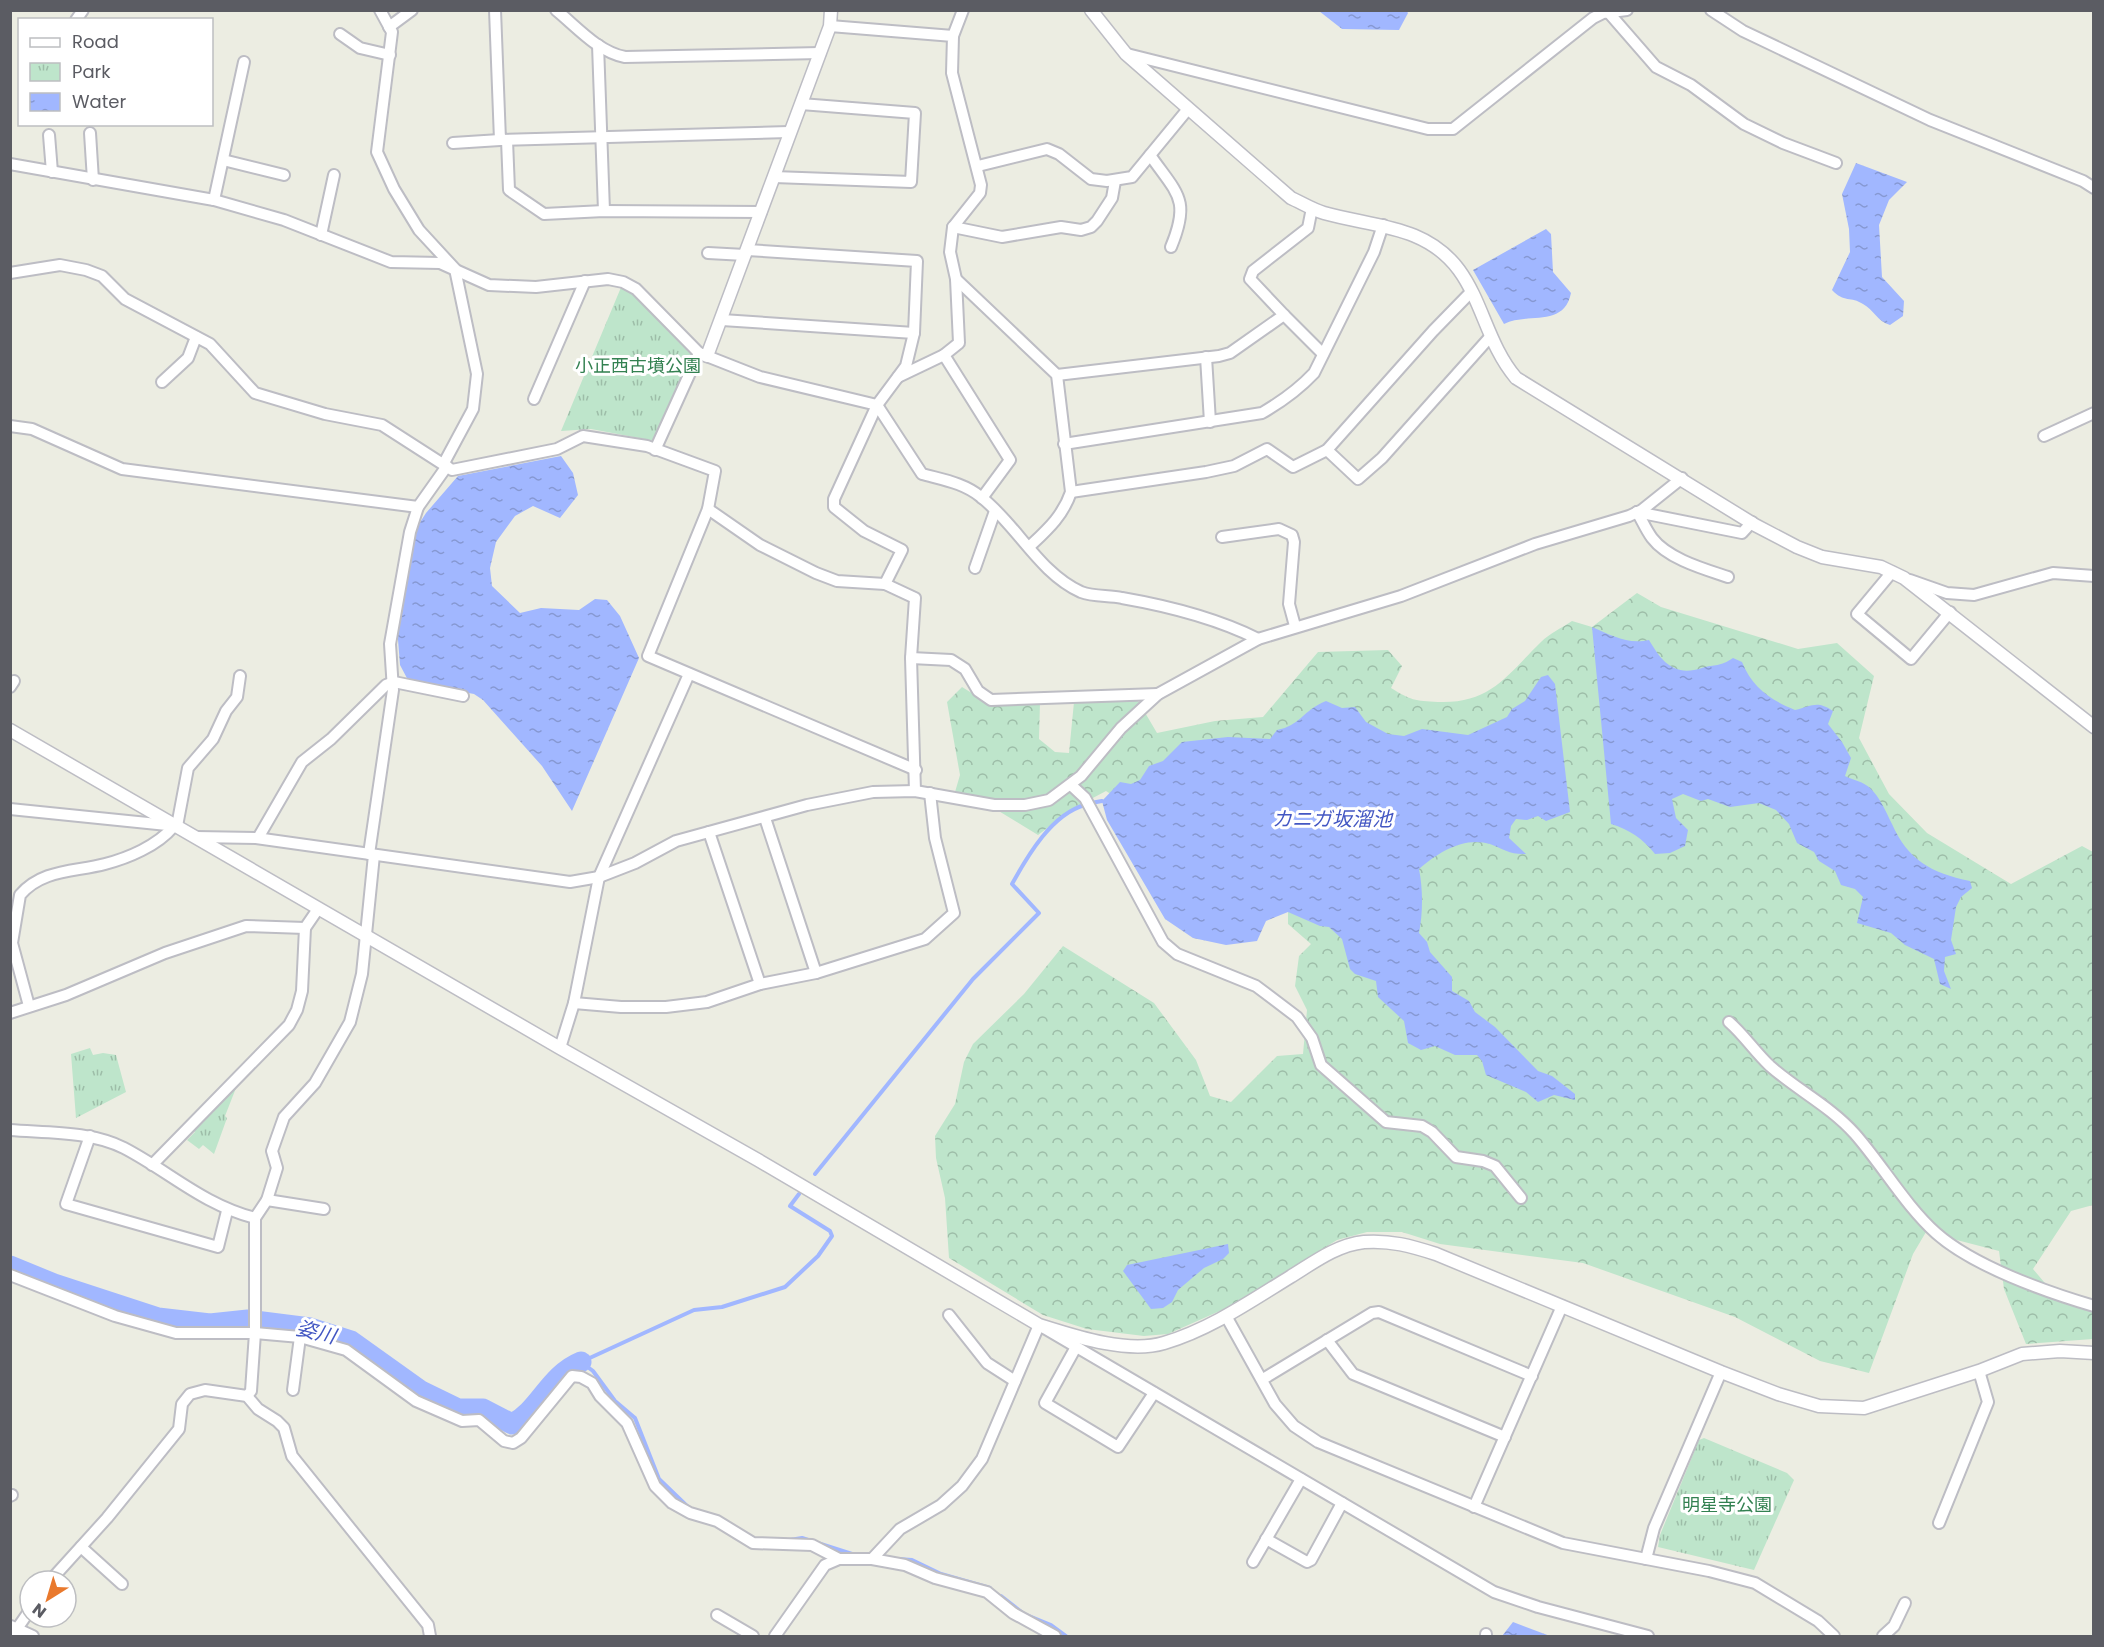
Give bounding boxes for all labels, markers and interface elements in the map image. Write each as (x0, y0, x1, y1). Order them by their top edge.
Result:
legend (18, 18, 213, 126)
text: Road (72, 29, 119, 54)
text: Park (72, 59, 111, 84)
text: Water (72, 89, 126, 114)
park label: 小正西古墳公園 (575, 353, 701, 378)
water label: カニガ坂溜池 (1272, 805, 1394, 833)
water label: 姿川 (293, 1314, 341, 1351)
park label: 明星寺公園 (1682, 1492, 1772, 1517)
north arrow (18, 1569, 78, 1629)
text: N (28, 1598, 51, 1623)

